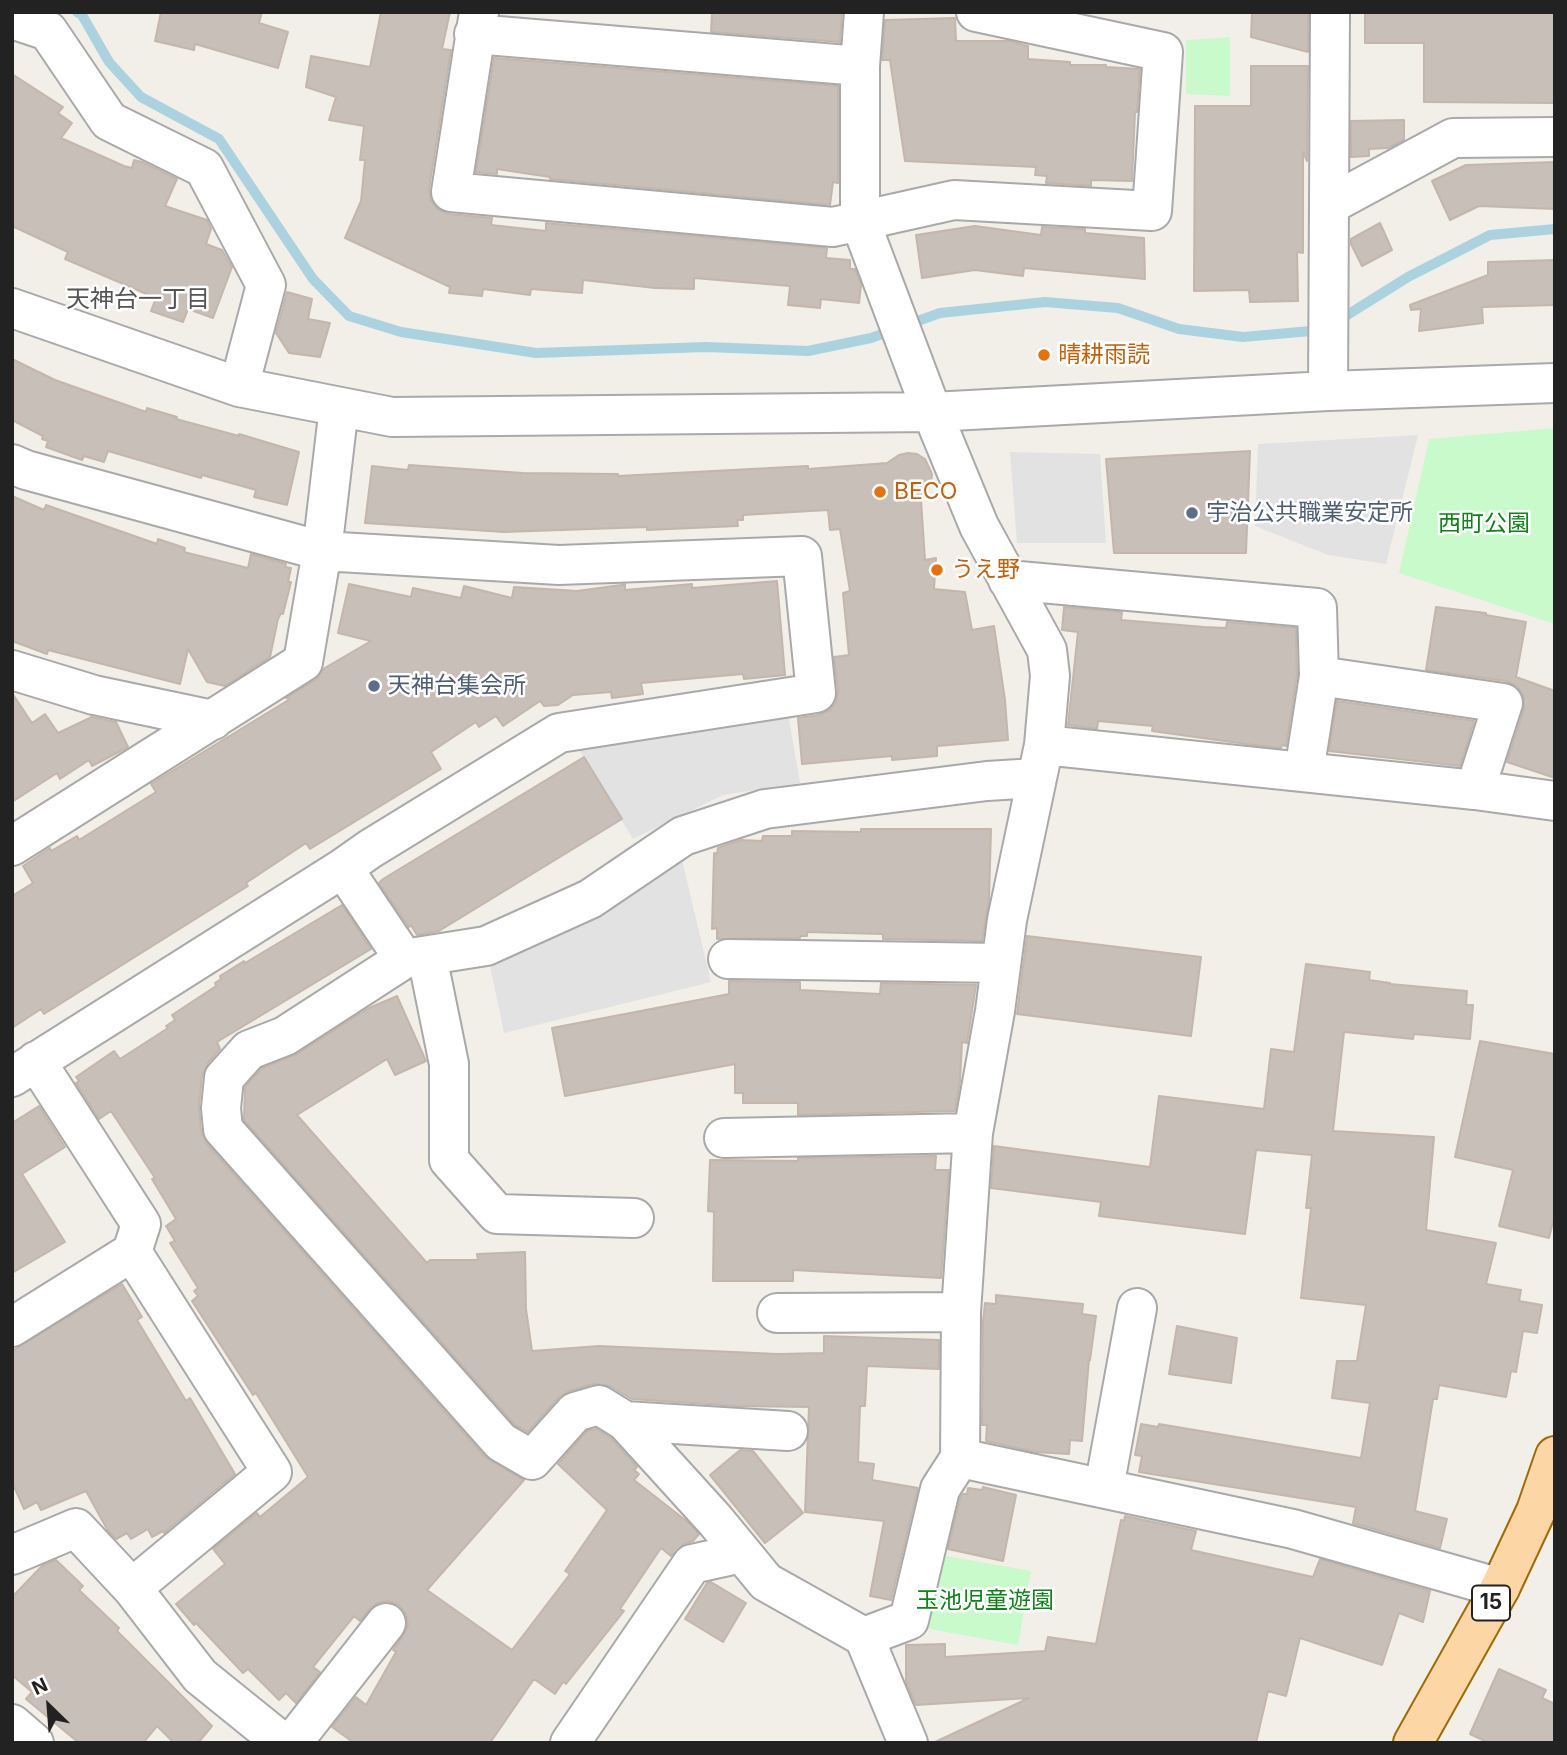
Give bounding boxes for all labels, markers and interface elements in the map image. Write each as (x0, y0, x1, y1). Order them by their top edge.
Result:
district label: 天神台一丁目 (66, 286, 210, 314)
place label: 晴耕雨読 (1058, 341, 1150, 369)
marker: 晴耕雨読 (1036, 347, 1052, 363)
place label: BECO (894, 478, 957, 506)
marker: BECO (872, 484, 888, 500)
place label: 宇治公共職業安定所 (1206, 499, 1413, 527)
marker: 宇治公共職業安定所 (1184, 505, 1200, 521)
park label: 西町公園 (1438, 510, 1530, 538)
place label: うえ野 (951, 556, 1020, 584)
marker: うえ野 (929, 562, 945, 578)
place label: 天神台集会所 (388, 672, 526, 700)
marker: 天神台集会所 (366, 678, 382, 694)
road number: 15 (1472, 1586, 1510, 1620)
park label: 玉池児童遊園 (916, 1587, 1054, 1615)
north arrow (14, 1671, 84, 1741)
text: N (28, 1673, 51, 1700)

